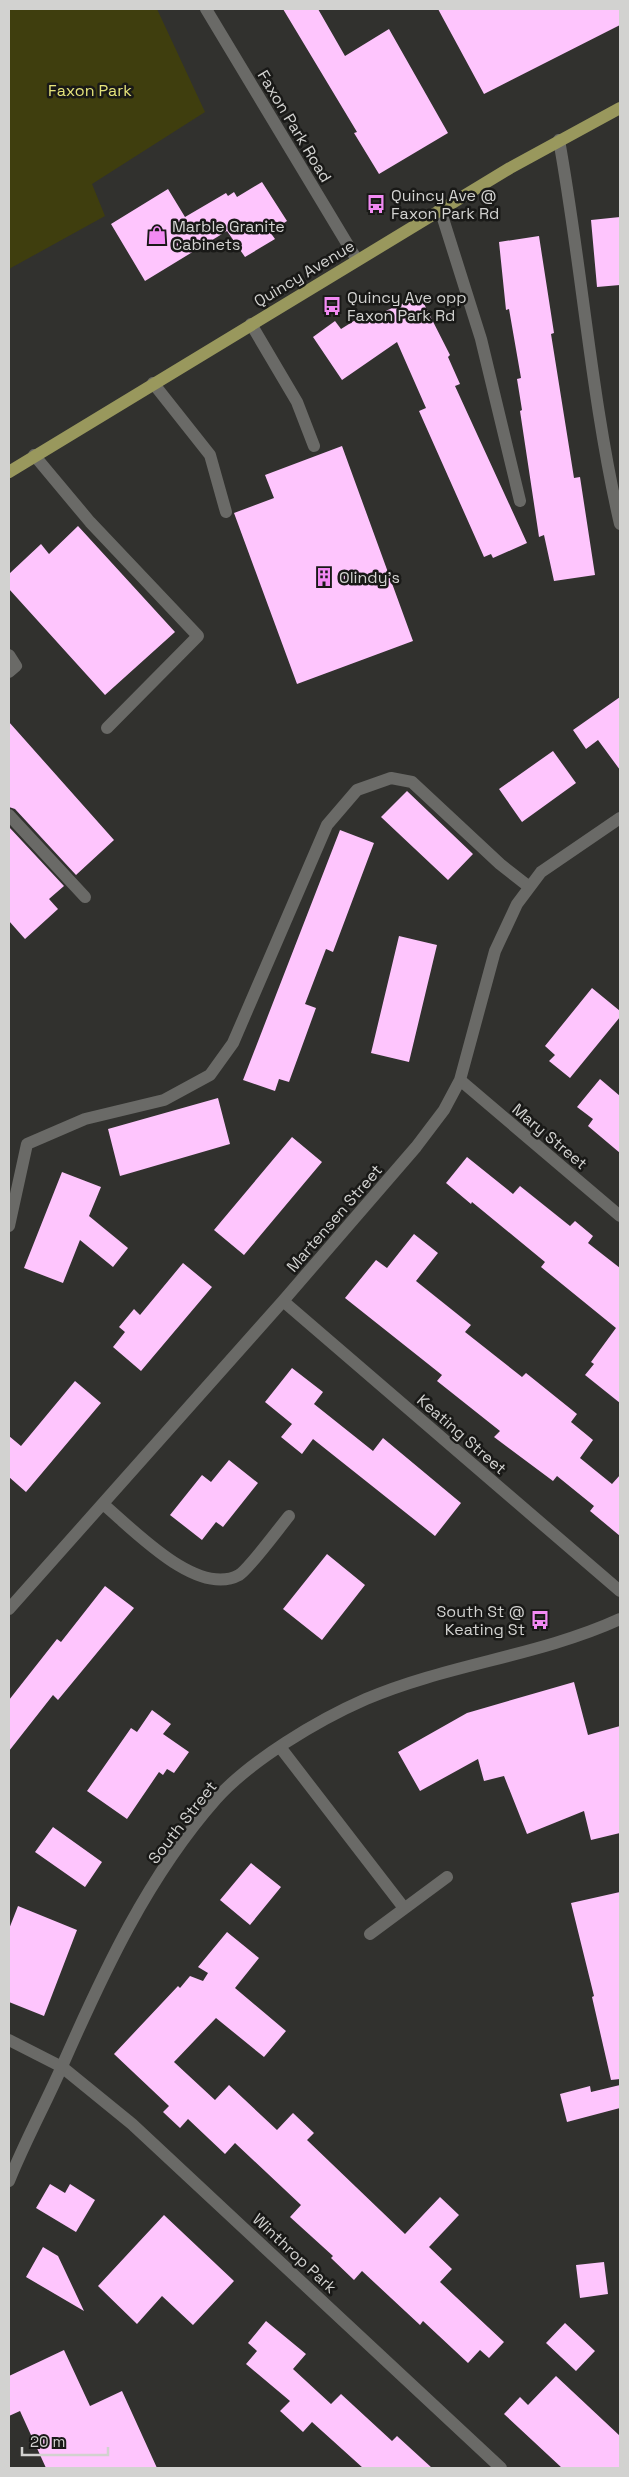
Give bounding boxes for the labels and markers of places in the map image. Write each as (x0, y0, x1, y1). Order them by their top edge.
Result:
place label: Quincy Ave @ Faxon Park Rd (391, 185, 499, 224)
bus stop icon: Quincy Ave @ Faxon Park Rd (365, 193, 387, 215)
place label: Marble Granite Cabinets (172, 216, 285, 255)
shop icon: Marble Granite Cabinets (146, 224, 168, 246)
place label: Quincy Ave opp Faxon Park Rd (347, 287, 467, 326)
bus stop icon: Quincy Ave opp Faxon Park Rd (321, 295, 343, 317)
building icon: Olindy's (313, 566, 335, 588)
place label: Olindy's (339, 567, 400, 588)
place label: South St @ Keating St (437, 1601, 525, 1640)
bus stop icon: South St @ Keating St (529, 1609, 551, 1631)

